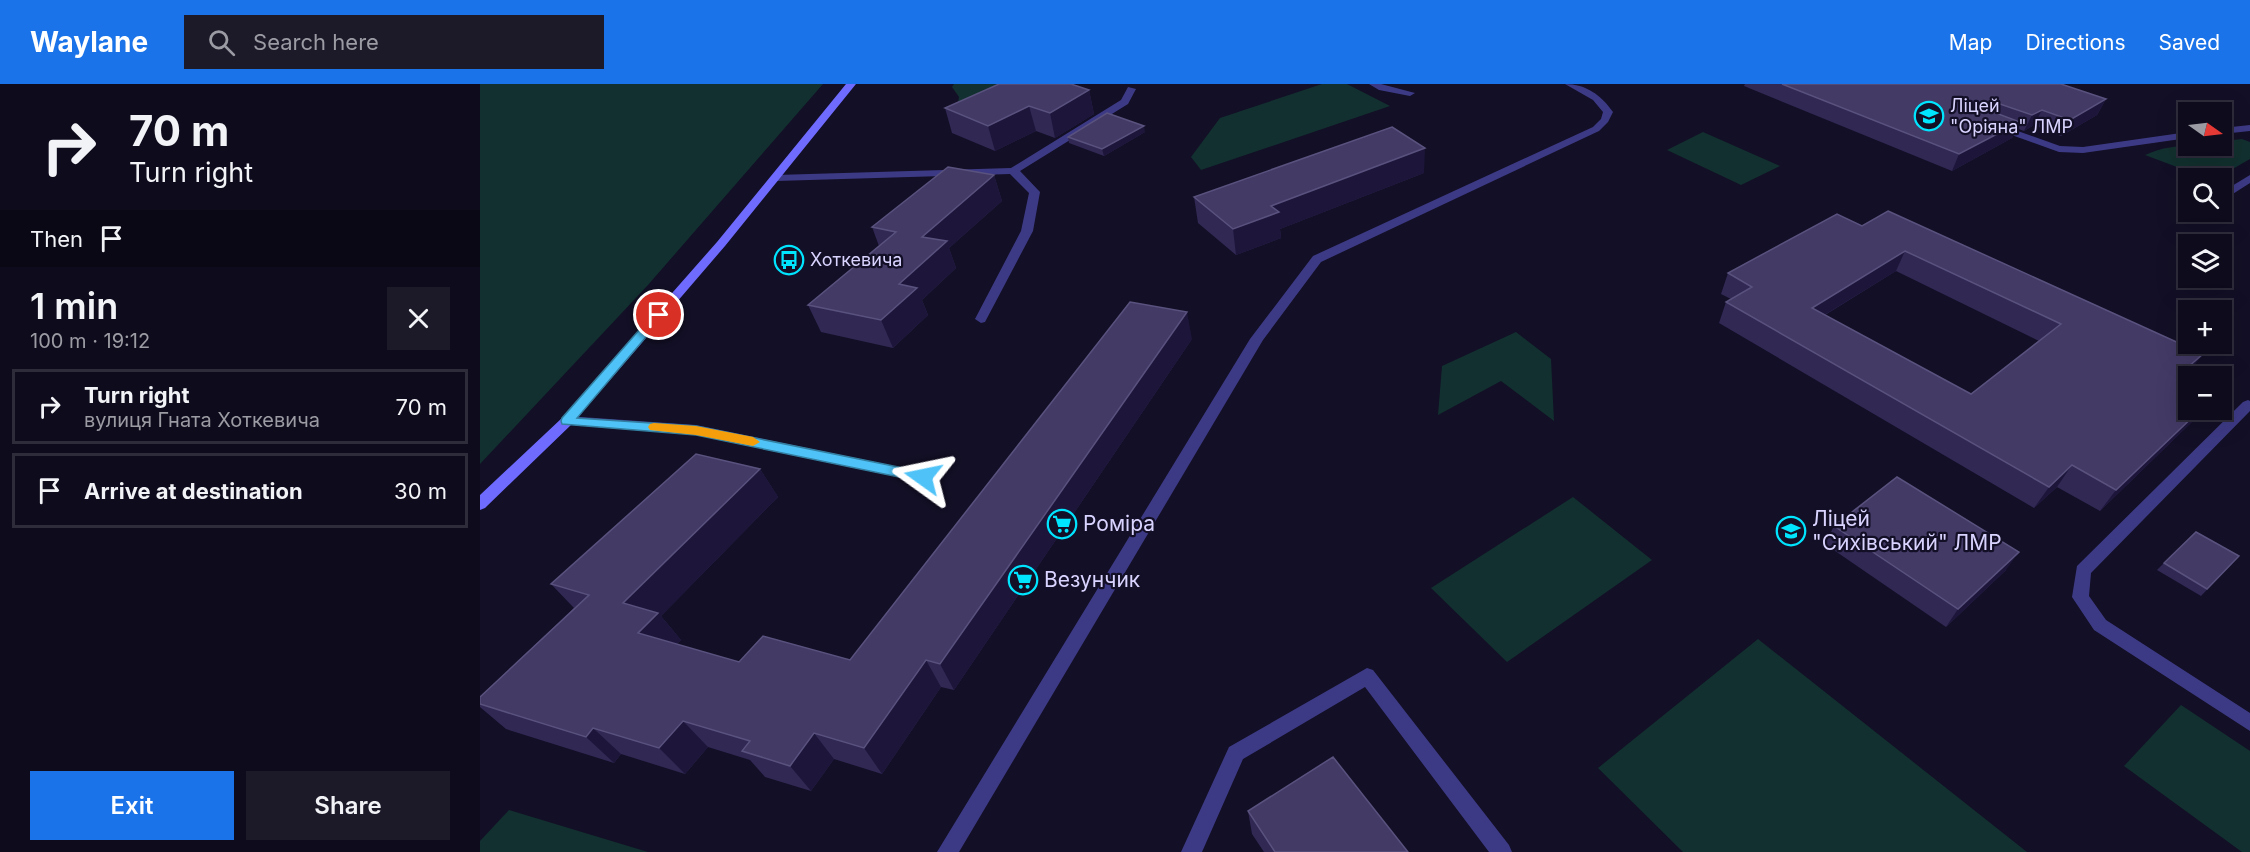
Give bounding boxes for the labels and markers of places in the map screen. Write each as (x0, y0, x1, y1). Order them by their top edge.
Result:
place label: Ліцей "Оріяна" ЛМР (1950, 95, 2073, 137)
school or university icon: Ліцей "Оріяна" ЛМР (1913, 100, 1945, 132)
bus stop icon: Хоткевича (773, 244, 805, 276)
place label: Хоткевича (810, 249, 902, 270)
pin (633, 289, 684, 340)
place label: Ліцей "Сихівський" ЛМР (1812, 506, 2002, 555)
supermarket icon: Роміра (1046, 508, 1078, 540)
place label: Роміра (1083, 511, 1155, 536)
school or university icon: Ліцей "Сихівський" ЛМР (1775, 515, 1807, 547)
supermarket icon: Везунчик (1007, 564, 1039, 596)
place label: Везунчик (1044, 567, 1141, 592)

